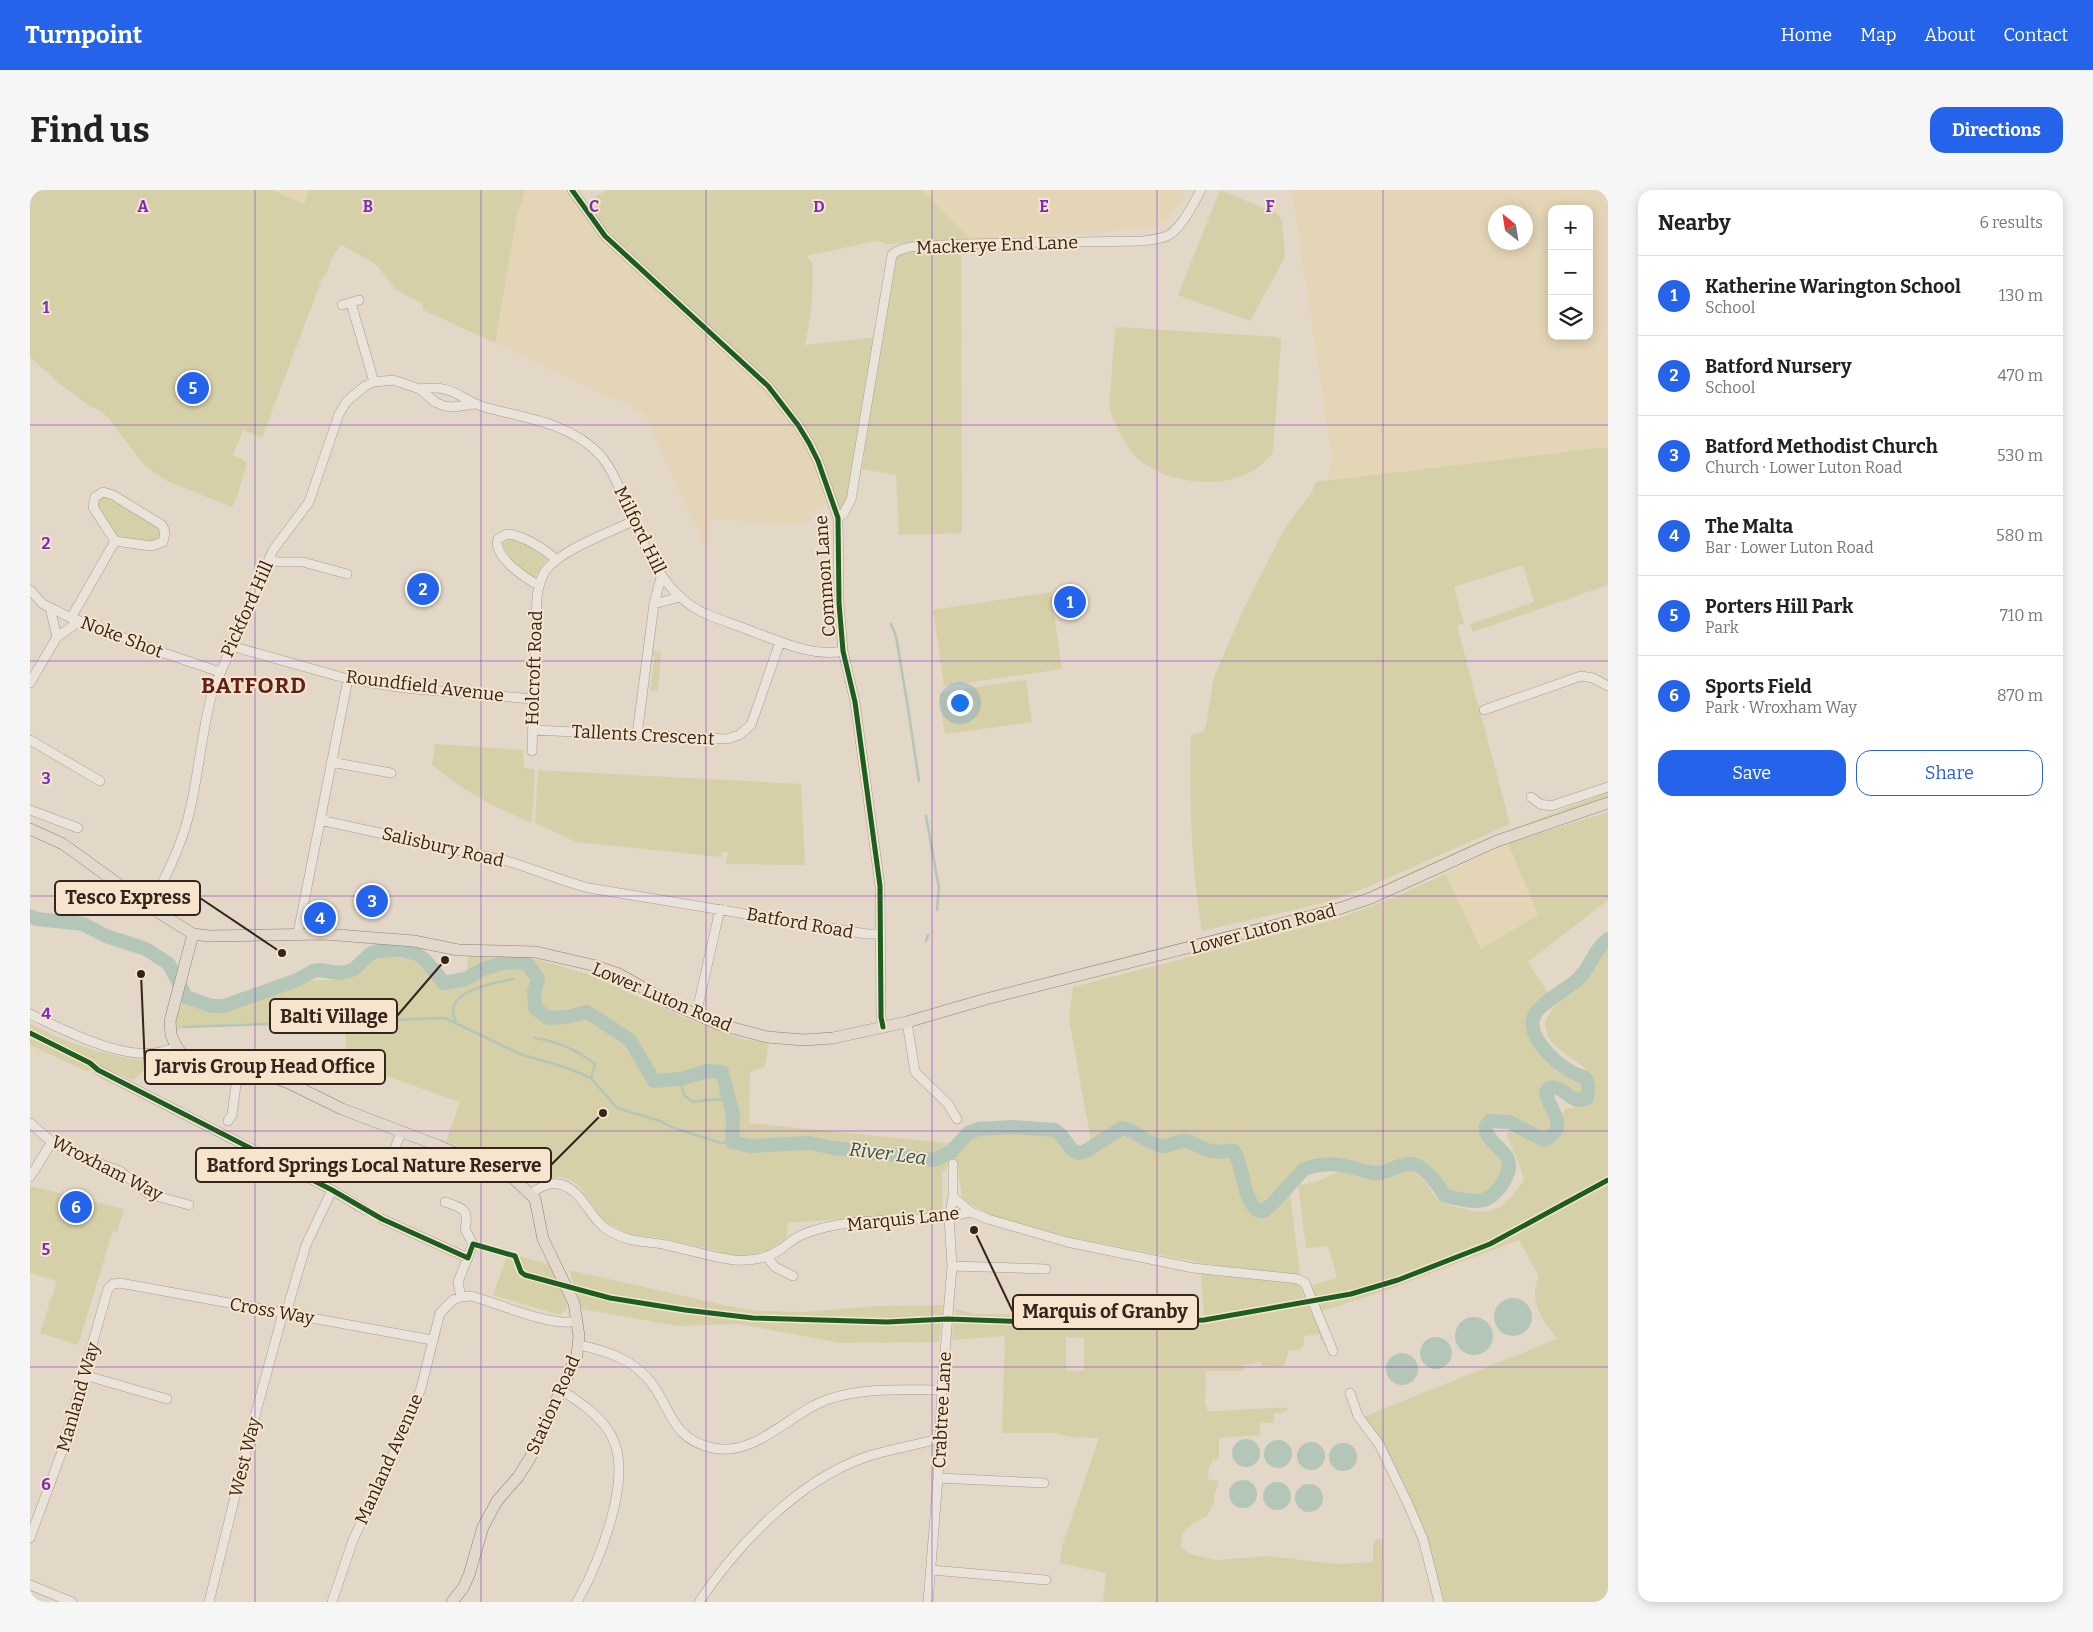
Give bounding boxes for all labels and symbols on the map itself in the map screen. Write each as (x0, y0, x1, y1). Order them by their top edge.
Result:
text: A (137, 197, 149, 216)
text: B (363, 197, 373, 216)
text: C (589, 197, 599, 216)
text: D (813, 197, 825, 216)
text: E (1039, 197, 1049, 216)
text: F (1266, 197, 1275, 216)
north arrow (1488, 205, 1533, 250)
street label: Mackerye End Lane (916, 231, 1078, 259)
text: 1 (43, 298, 50, 317)
pin: 5 (177, 369, 209, 407)
street label: Milford Hill (609, 483, 671, 577)
street label: Common Lane (810, 514, 840, 638)
text: 2 (41, 534, 51, 553)
street label: Pickford Hill (216, 557, 278, 661)
pin: 2 (407, 570, 439, 608)
pin: 1 (1054, 583, 1086, 621)
street label: Holcroft Road (521, 610, 547, 726)
street label: Noke Shot (78, 611, 167, 663)
street label: Roundfield Avenue (345, 665, 505, 707)
district label: BATFORD (201, 672, 307, 699)
your location (947, 690, 973, 716)
street label: Tallents Crescent (571, 720, 716, 750)
text: 3 (41, 769, 51, 788)
street label: Salisbury Road (380, 822, 506, 872)
callout: Tesco Express (55, 881, 200, 915)
pin: 3 (356, 882, 388, 920)
text: Tesco Express (65, 886, 191, 909)
pin: 4 (304, 899, 336, 937)
street label: Lower Luton Road (1188, 899, 1339, 959)
street label: Batford Road (745, 903, 855, 943)
street label: Lower Luton Road (589, 958, 736, 1037)
callout: Balti Village (270, 999, 397, 1033)
text: 4 (41, 1004, 51, 1023)
text: Balti Village (280, 1005, 388, 1028)
callout: Jarvis Group Head Office (145, 1050, 385, 1084)
text: Jarvis Group Head Office (154, 1055, 375, 1078)
street label: Wroxham Way (48, 1130, 167, 1206)
water label: River Lea (848, 1137, 928, 1170)
callout: Batford Springs Local Nature Reserve (196, 1148, 551, 1182)
text: Batford Springs Local Nature Reserve (207, 1154, 541, 1177)
pin: 6 (60, 1188, 92, 1226)
street label: Marquis Lane (846, 1202, 960, 1236)
text: 5 (42, 1240, 51, 1259)
street label: Cross Way (228, 1293, 316, 1329)
callout: Marquis of Granby (1013, 1295, 1198, 1329)
text: Marquis of Granby (1022, 1300, 1188, 1323)
street label: Manland Way (52, 1339, 104, 1454)
street label: Crabtree Lane (928, 1351, 956, 1469)
street label: Station Road (521, 1352, 585, 1458)
street label: Manland Avenue (350, 1390, 428, 1528)
street label: West Way (224, 1414, 266, 1499)
text: 6 (41, 1475, 51, 1494)

